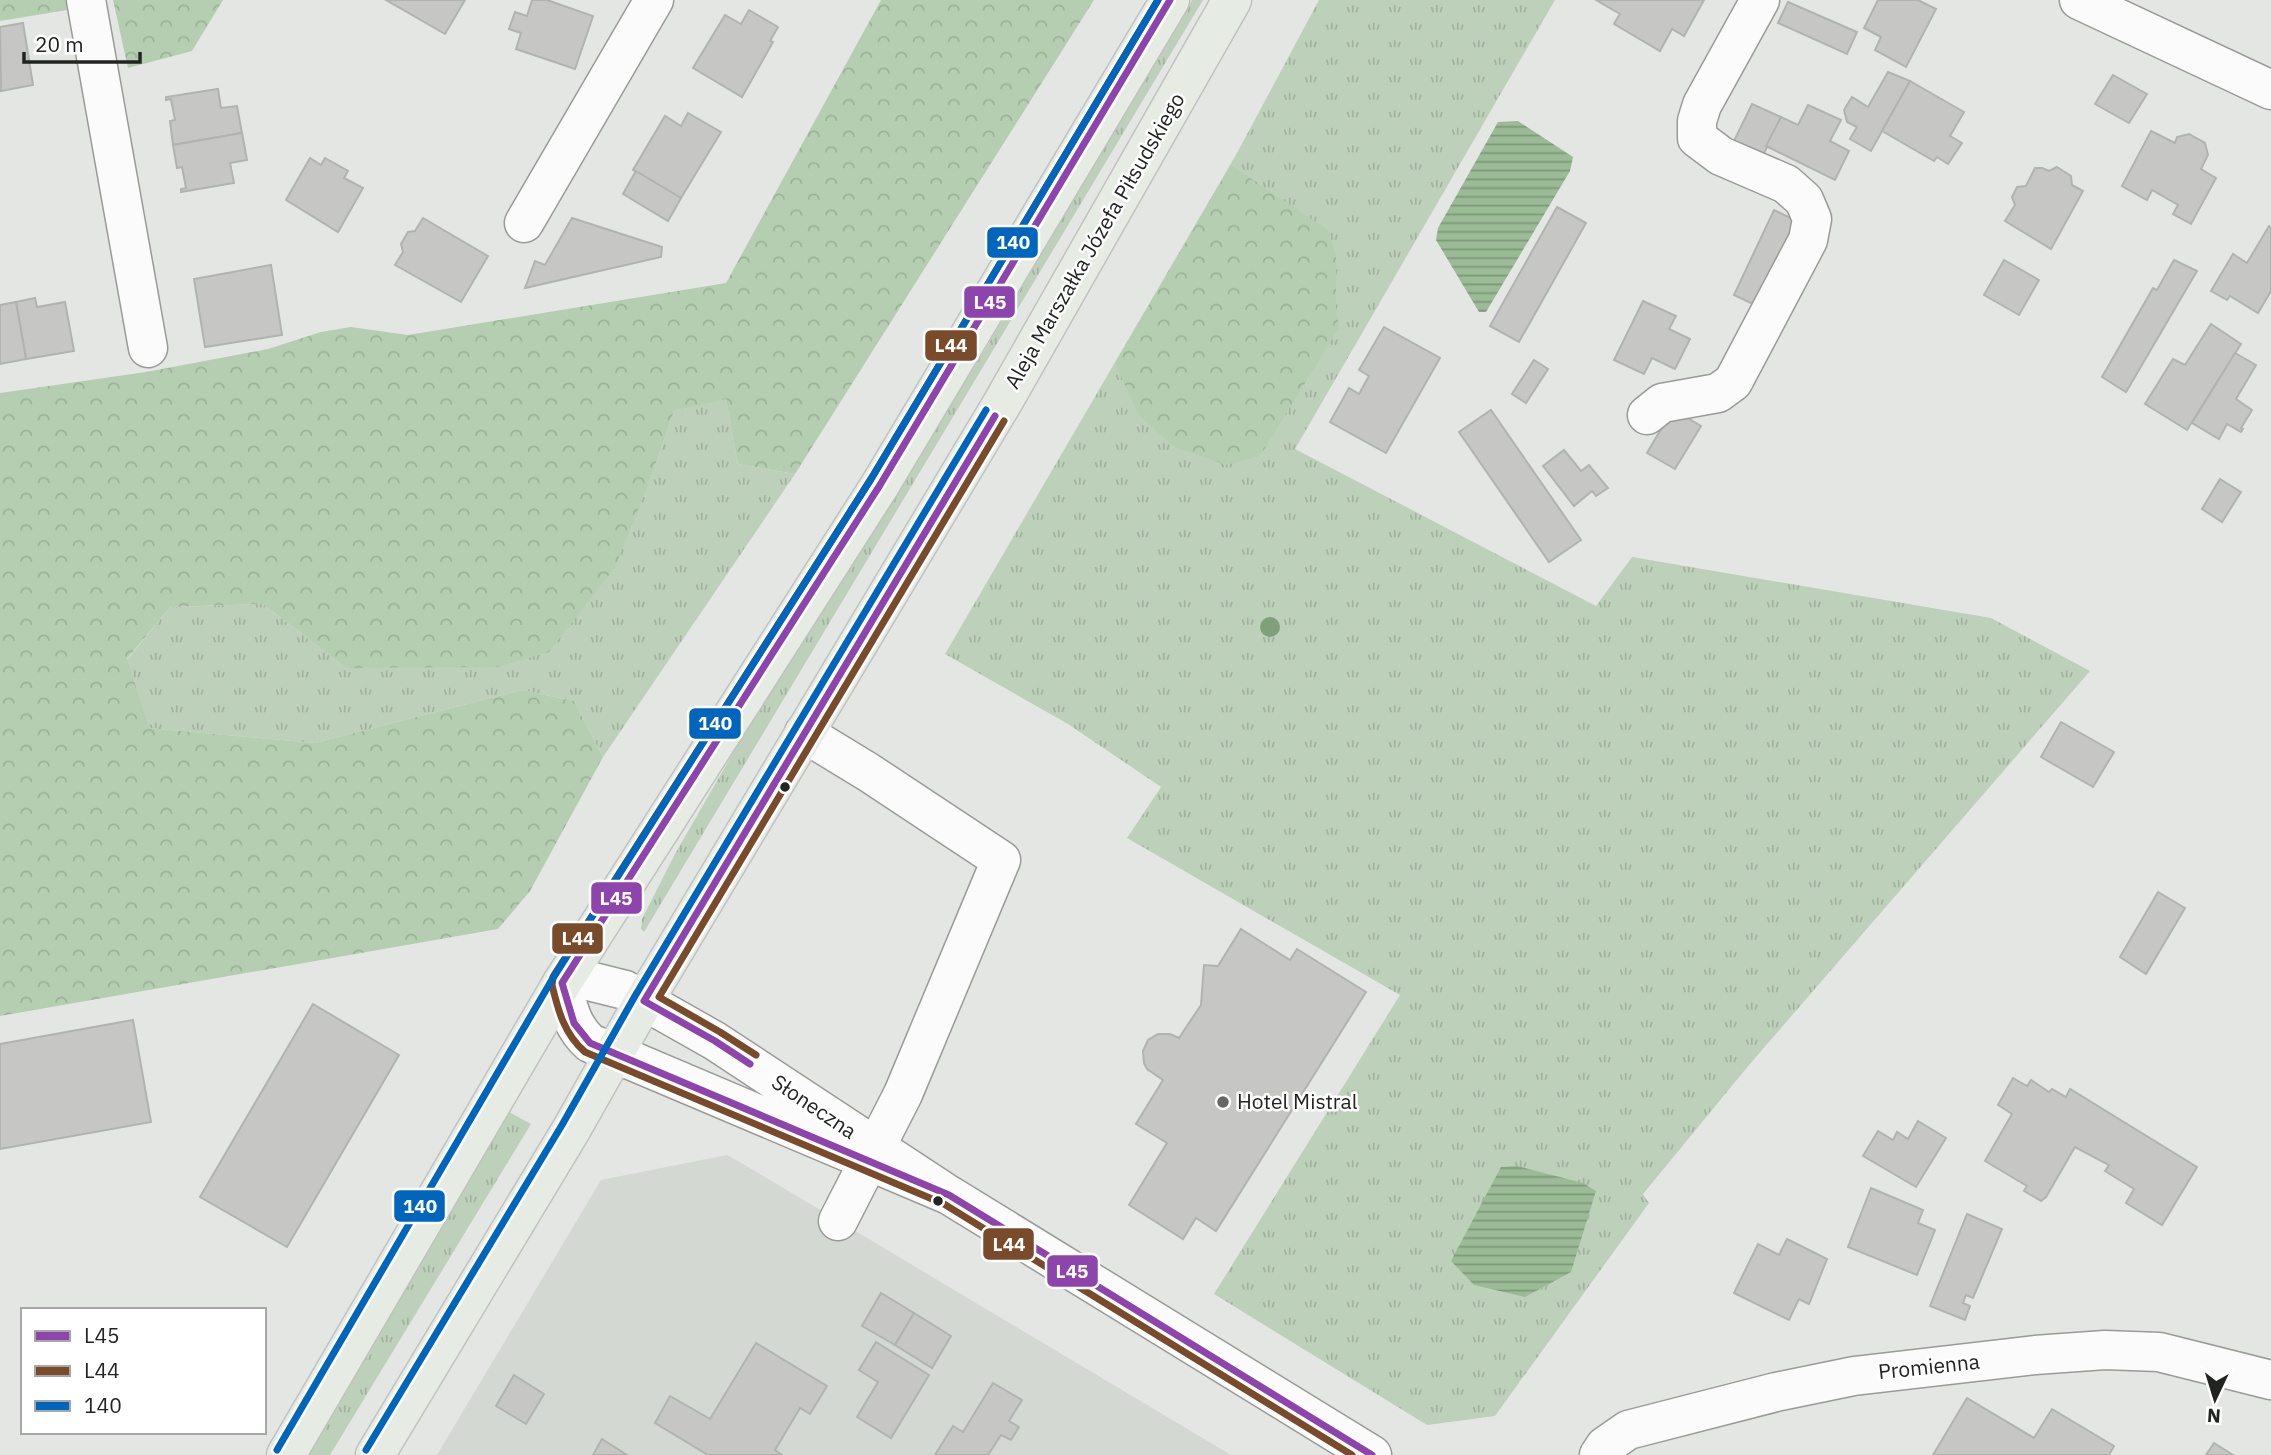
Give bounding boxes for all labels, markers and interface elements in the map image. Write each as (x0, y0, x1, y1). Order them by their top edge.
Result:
scale bar (24, 21, 140, 65)
text: 20 m (35, 30, 84, 58)
street label: Aleja Marszałka Józefa Piłsudskiego (998, 87, 1191, 394)
line badge: 140 (986, 226, 1039, 259)
text: 140 (996, 230, 1030, 254)
line badge: L45 (963, 285, 1016, 319)
text: L45 (974, 290, 1006, 314)
line badge: L44 (924, 329, 978, 362)
text: L44 (935, 333, 967, 357)
line badge: 140 (688, 707, 742, 740)
text: 140 (698, 711, 732, 735)
unlabelled marker (778, 780, 792, 794)
line badge: L45 (590, 881, 643, 915)
text: L45 (600, 886, 632, 910)
line badge: L44 (551, 922, 604, 955)
text: L44 (562, 926, 594, 950)
street label: Słoneczna (767, 1068, 862, 1145)
place label: Hotel Mistral (1237, 1087, 1358, 1115)
marker: Hotel Mistral (1215, 1094, 1231, 1110)
line badge: 140 (393, 1189, 446, 1223)
text: 140 (403, 1194, 437, 1218)
unlabelled marker (931, 1194, 945, 1208)
line badge: L44 (982, 1227, 1035, 1261)
text: L44 (993, 1232, 1025, 1256)
line badge: L45 (1046, 1254, 1099, 1288)
text: L45 (1056, 1259, 1088, 1283)
legend (21, 1308, 266, 1434)
text: L45 (84, 1321, 120, 1349)
street label: Promienna (1877, 1347, 1981, 1385)
text: L44 (84, 1356, 120, 1384)
north arrow (2180, 1364, 2250, 1434)
text: 140 (84, 1391, 122, 1419)
text: N (2206, 1404, 2222, 1428)

